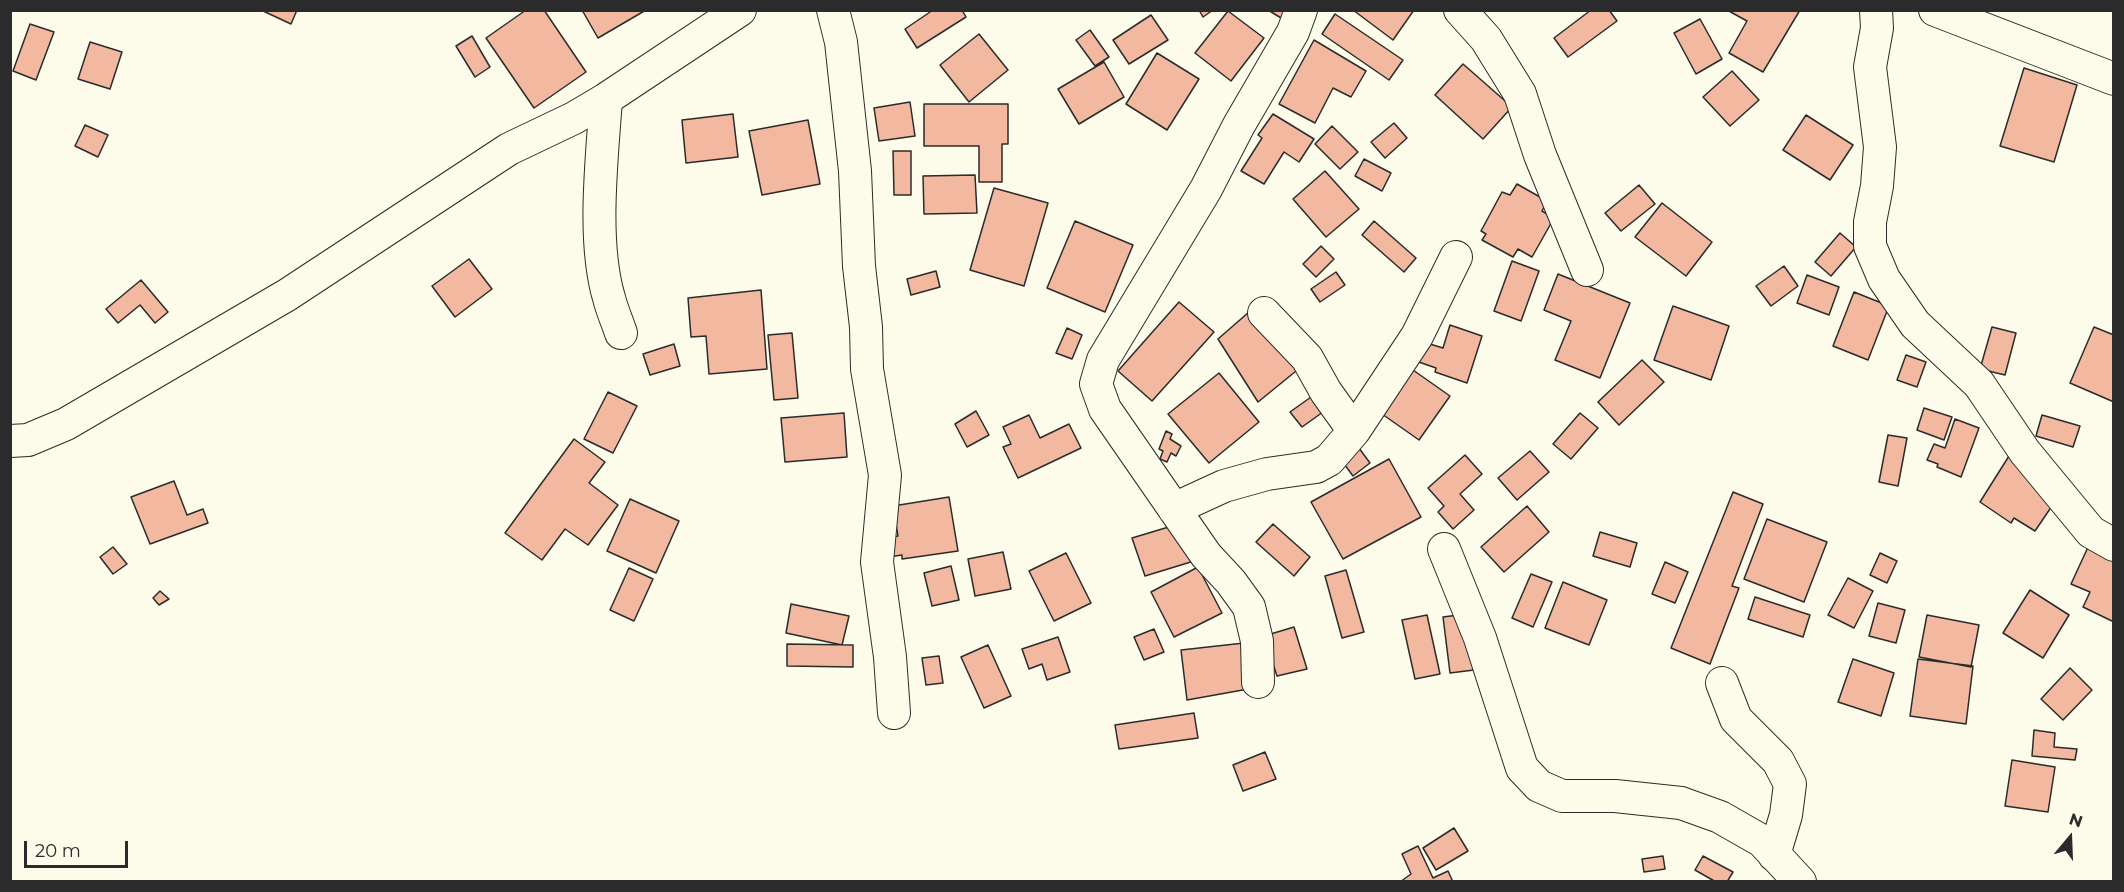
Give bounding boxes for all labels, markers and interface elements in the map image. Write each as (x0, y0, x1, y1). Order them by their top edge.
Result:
north arrow (2040, 808, 2100, 868)
text: N (2067, 809, 2085, 832)
scale bar (27, 829, 130, 867)
text: 20 m (35, 840, 81, 862)

